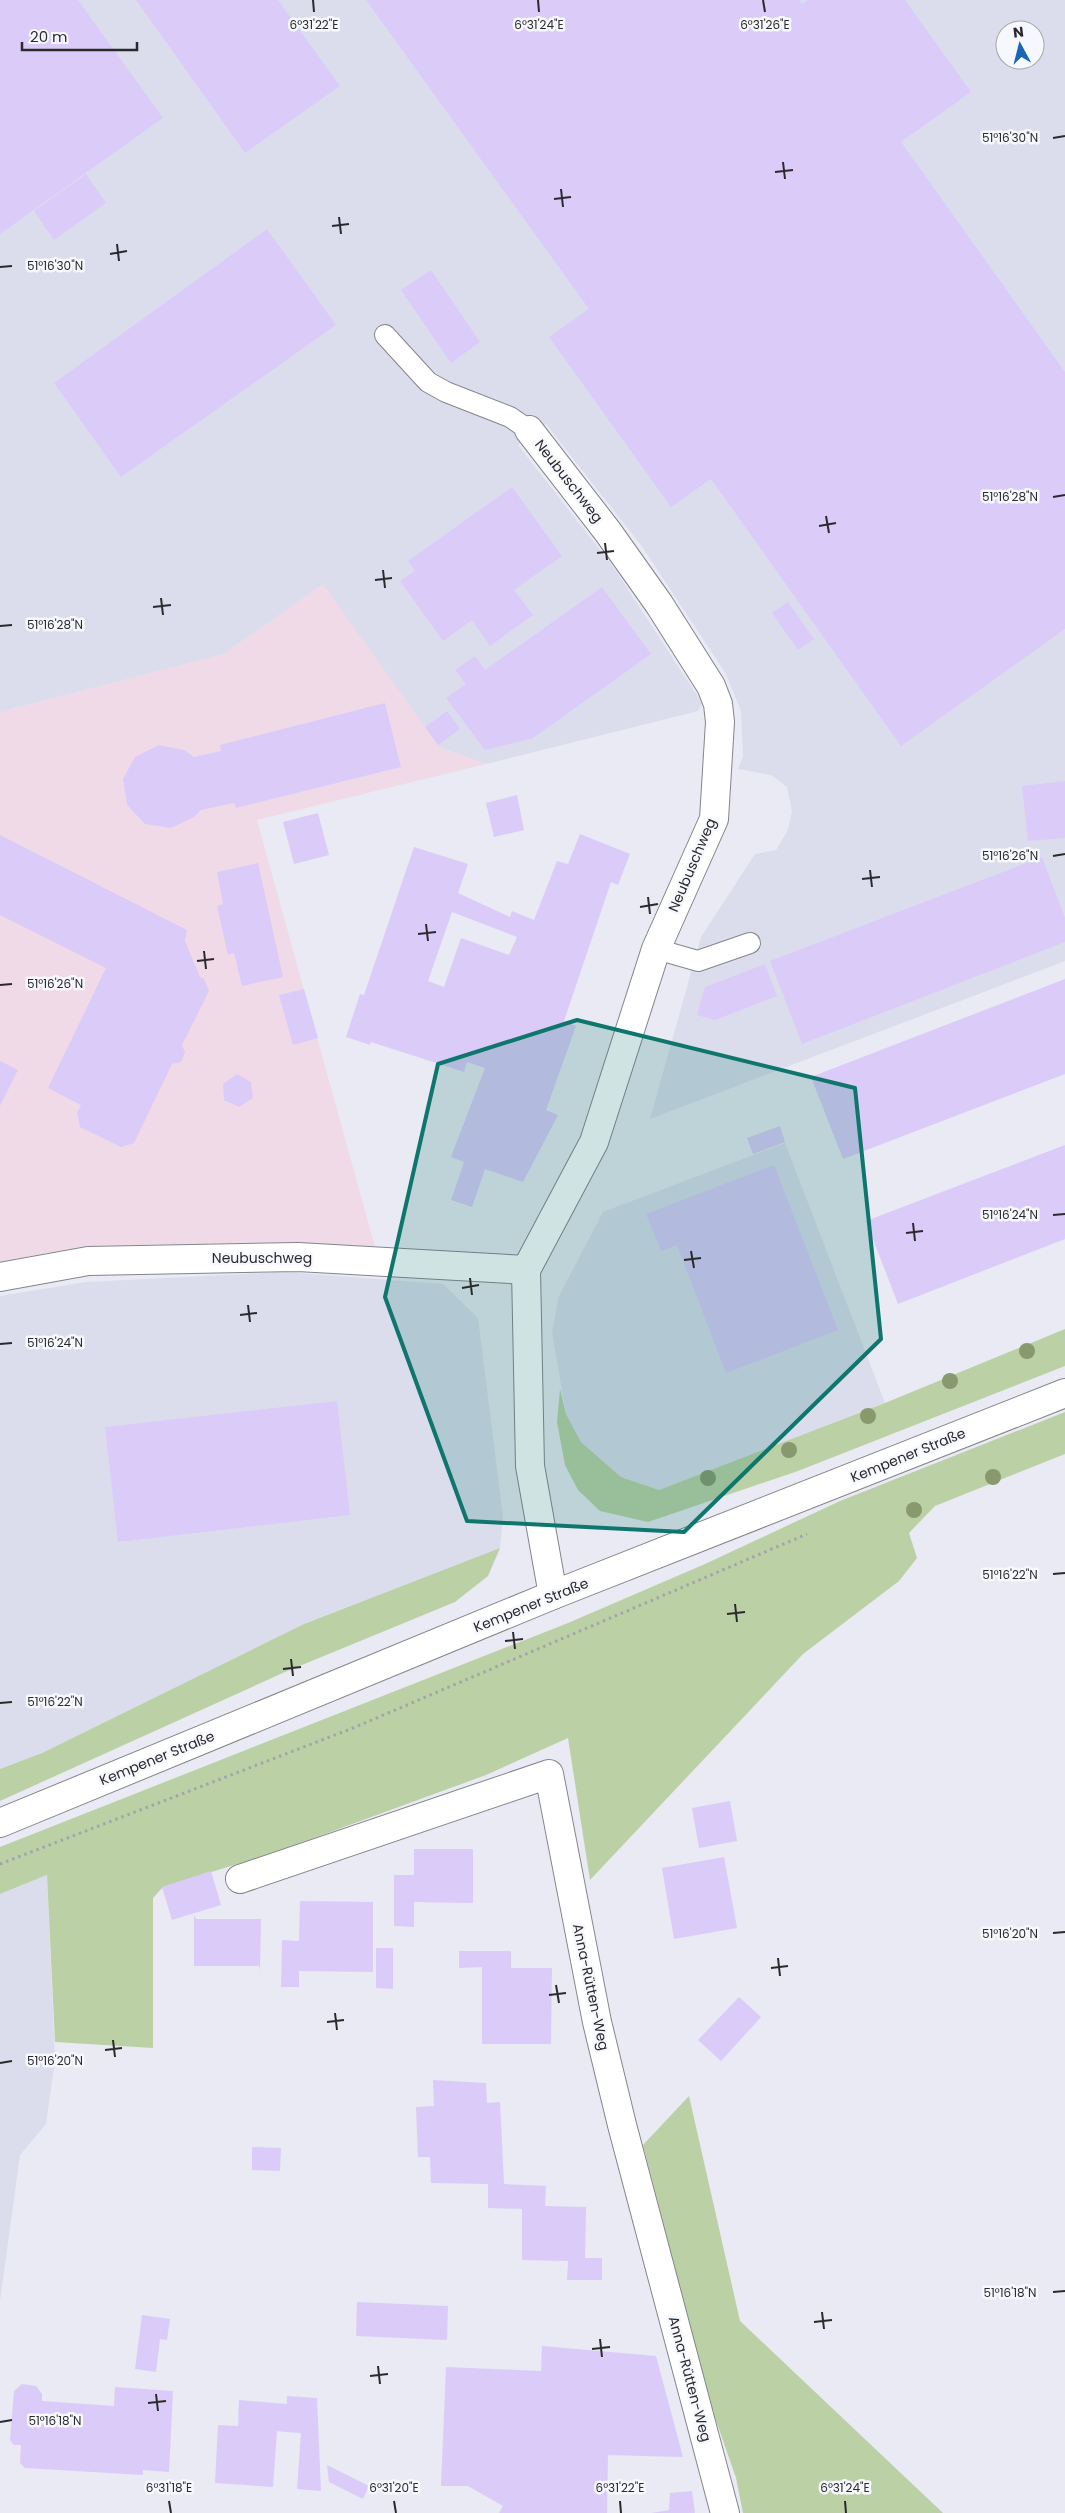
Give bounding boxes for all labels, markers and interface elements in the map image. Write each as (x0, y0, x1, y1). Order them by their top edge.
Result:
text: 6°31'22"E (290, 16, 338, 33)
text: 6°31'24"E (514, 16, 564, 33)
text: 6°31'26"E (740, 16, 790, 33)
scale bar (22, 20, 138, 52)
north arrow (995, 20, 1045, 70)
text: N (1012, 22, 1025, 43)
text: 20 m (30, 26, 68, 47)
text: 51°16'30"N (982, 129, 1038, 146)
text: 51°16'30"N (27, 257, 83, 274)
street label: Neubuschweg (530, 435, 608, 527)
text: 51°16'28"N (982, 488, 1038, 505)
text: 51°16'28"N (27, 616, 83, 633)
street label: Neubuschweg (663, 815, 721, 915)
text: 51°16'26"N (982, 847, 1038, 864)
text: 51°16'26"N (27, 975, 83, 992)
text: 51°16'24"N (982, 1206, 1038, 1223)
street label: Neubuschweg (212, 1248, 312, 1268)
text: 51°16'24"N (27, 1334, 83, 1351)
street label: Kempener Straße (847, 1423, 969, 1487)
text: 51°16'22"N (982, 1566, 1038, 1583)
street label: Kempener Straße (470, 1573, 592, 1637)
text: 51°16'22"N (27, 1693, 83, 1710)
street label: Kempener Straße (96, 1726, 218, 1790)
street label: Anna-Rütten-Weg (568, 1922, 614, 2052)
text: 51°16'20"N (982, 1925, 1038, 1942)
text: 51°16'20"N (27, 2052, 83, 2069)
text: 51°16'18"N (983, 2284, 1037, 2301)
street label: Anna-Rütten-Weg (664, 2314, 716, 2444)
text: 51°16'18"N (28, 2412, 82, 2429)
text: 6°31'18"E (146, 2479, 192, 2496)
text: 6°31'20"E (369, 2479, 419, 2496)
text: 6°31'22"E (596, 2479, 644, 2496)
text: 6°31'24"E (820, 2479, 870, 2496)

